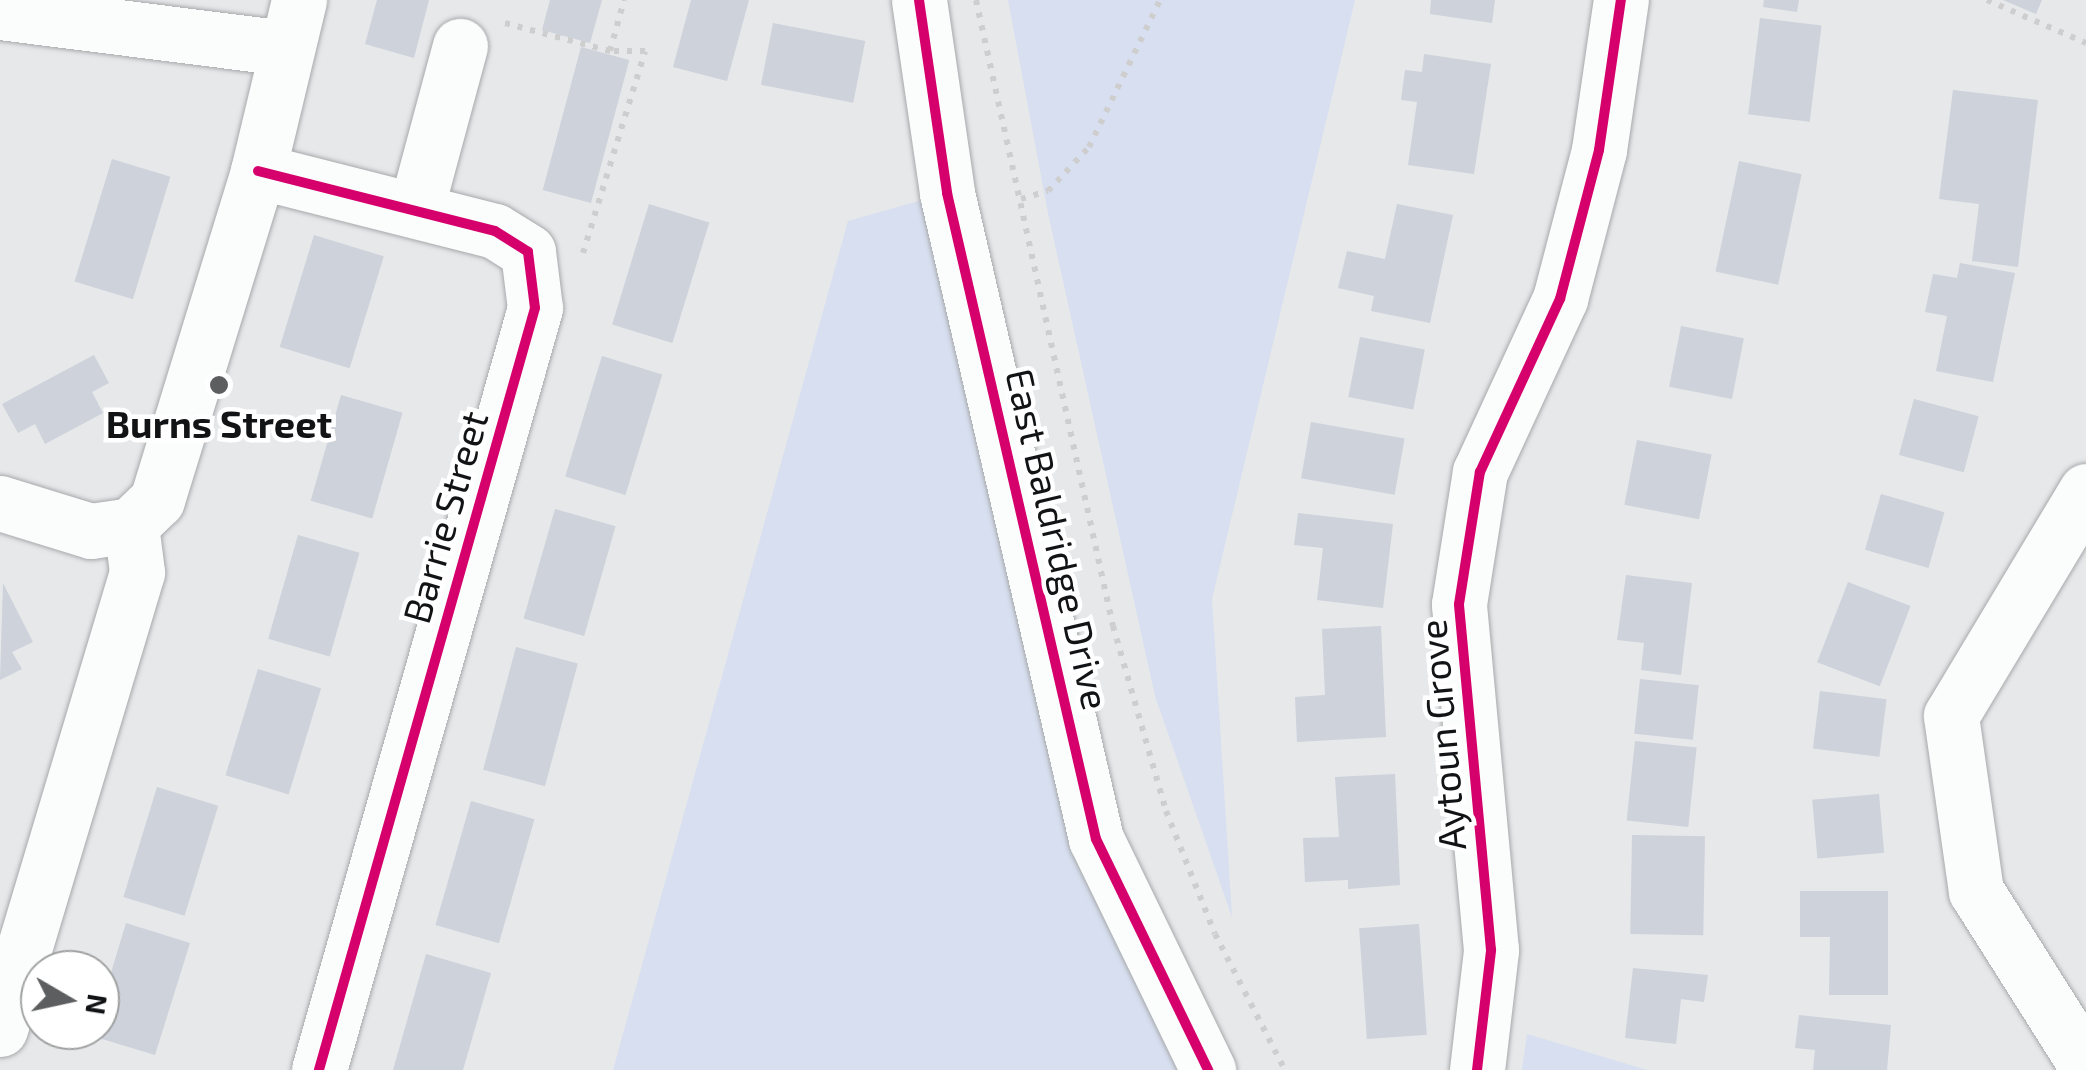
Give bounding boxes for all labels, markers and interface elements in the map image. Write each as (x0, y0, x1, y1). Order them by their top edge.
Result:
street label: East Baldridge Drive (997, 364, 1119, 714)
marker: Burns Street (208, 374, 230, 396)
place label: Burns Street (106, 401, 332, 447)
street label: Barrie Street (393, 406, 497, 628)
street label: Aytoun Grove (1409, 618, 1475, 852)
north arrow (20, 950, 120, 1050)
text: N (79, 992, 116, 1017)

